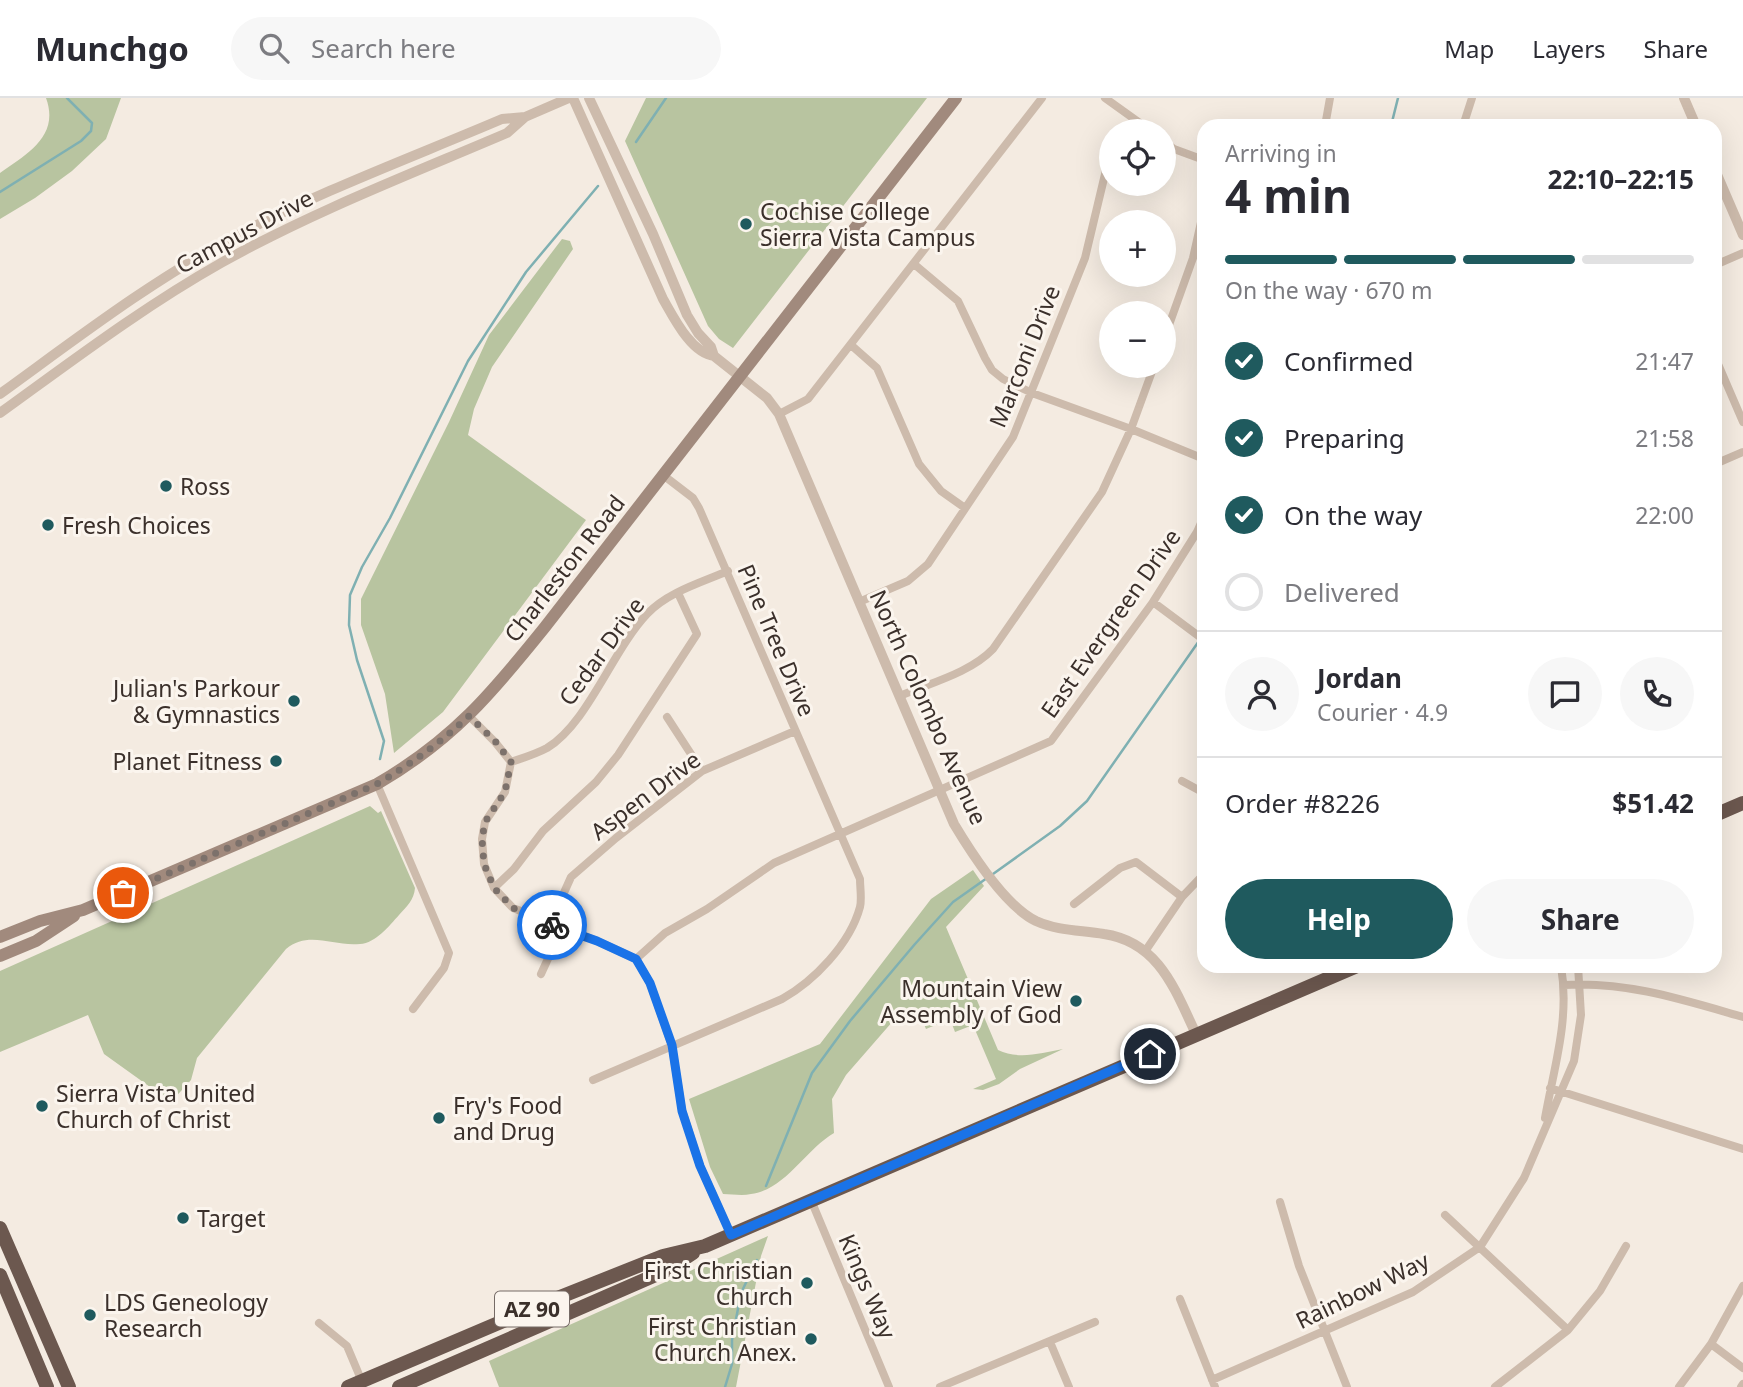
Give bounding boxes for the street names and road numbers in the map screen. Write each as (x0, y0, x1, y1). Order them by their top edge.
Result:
street label: Campus Drive (170, 181, 318, 281)
street label: Marconi Drive (981, 280, 1067, 432)
street label: Charleston Road (496, 488, 632, 648)
street label: East Evergreen Drive (1033, 522, 1187, 724)
street label: Pine Tree Drive (731, 559, 823, 721)
street label: North Colombo Avenue (863, 584, 995, 830)
street label: Cedar Drive (551, 590, 651, 712)
street label: Aspen Drive (583, 743, 707, 847)
street label: Kings Way (832, 1229, 905, 1344)
street label: Rainbow Way (1290, 1244, 1434, 1336)
road number: AZ 90 (495, 1292, 569, 1326)

